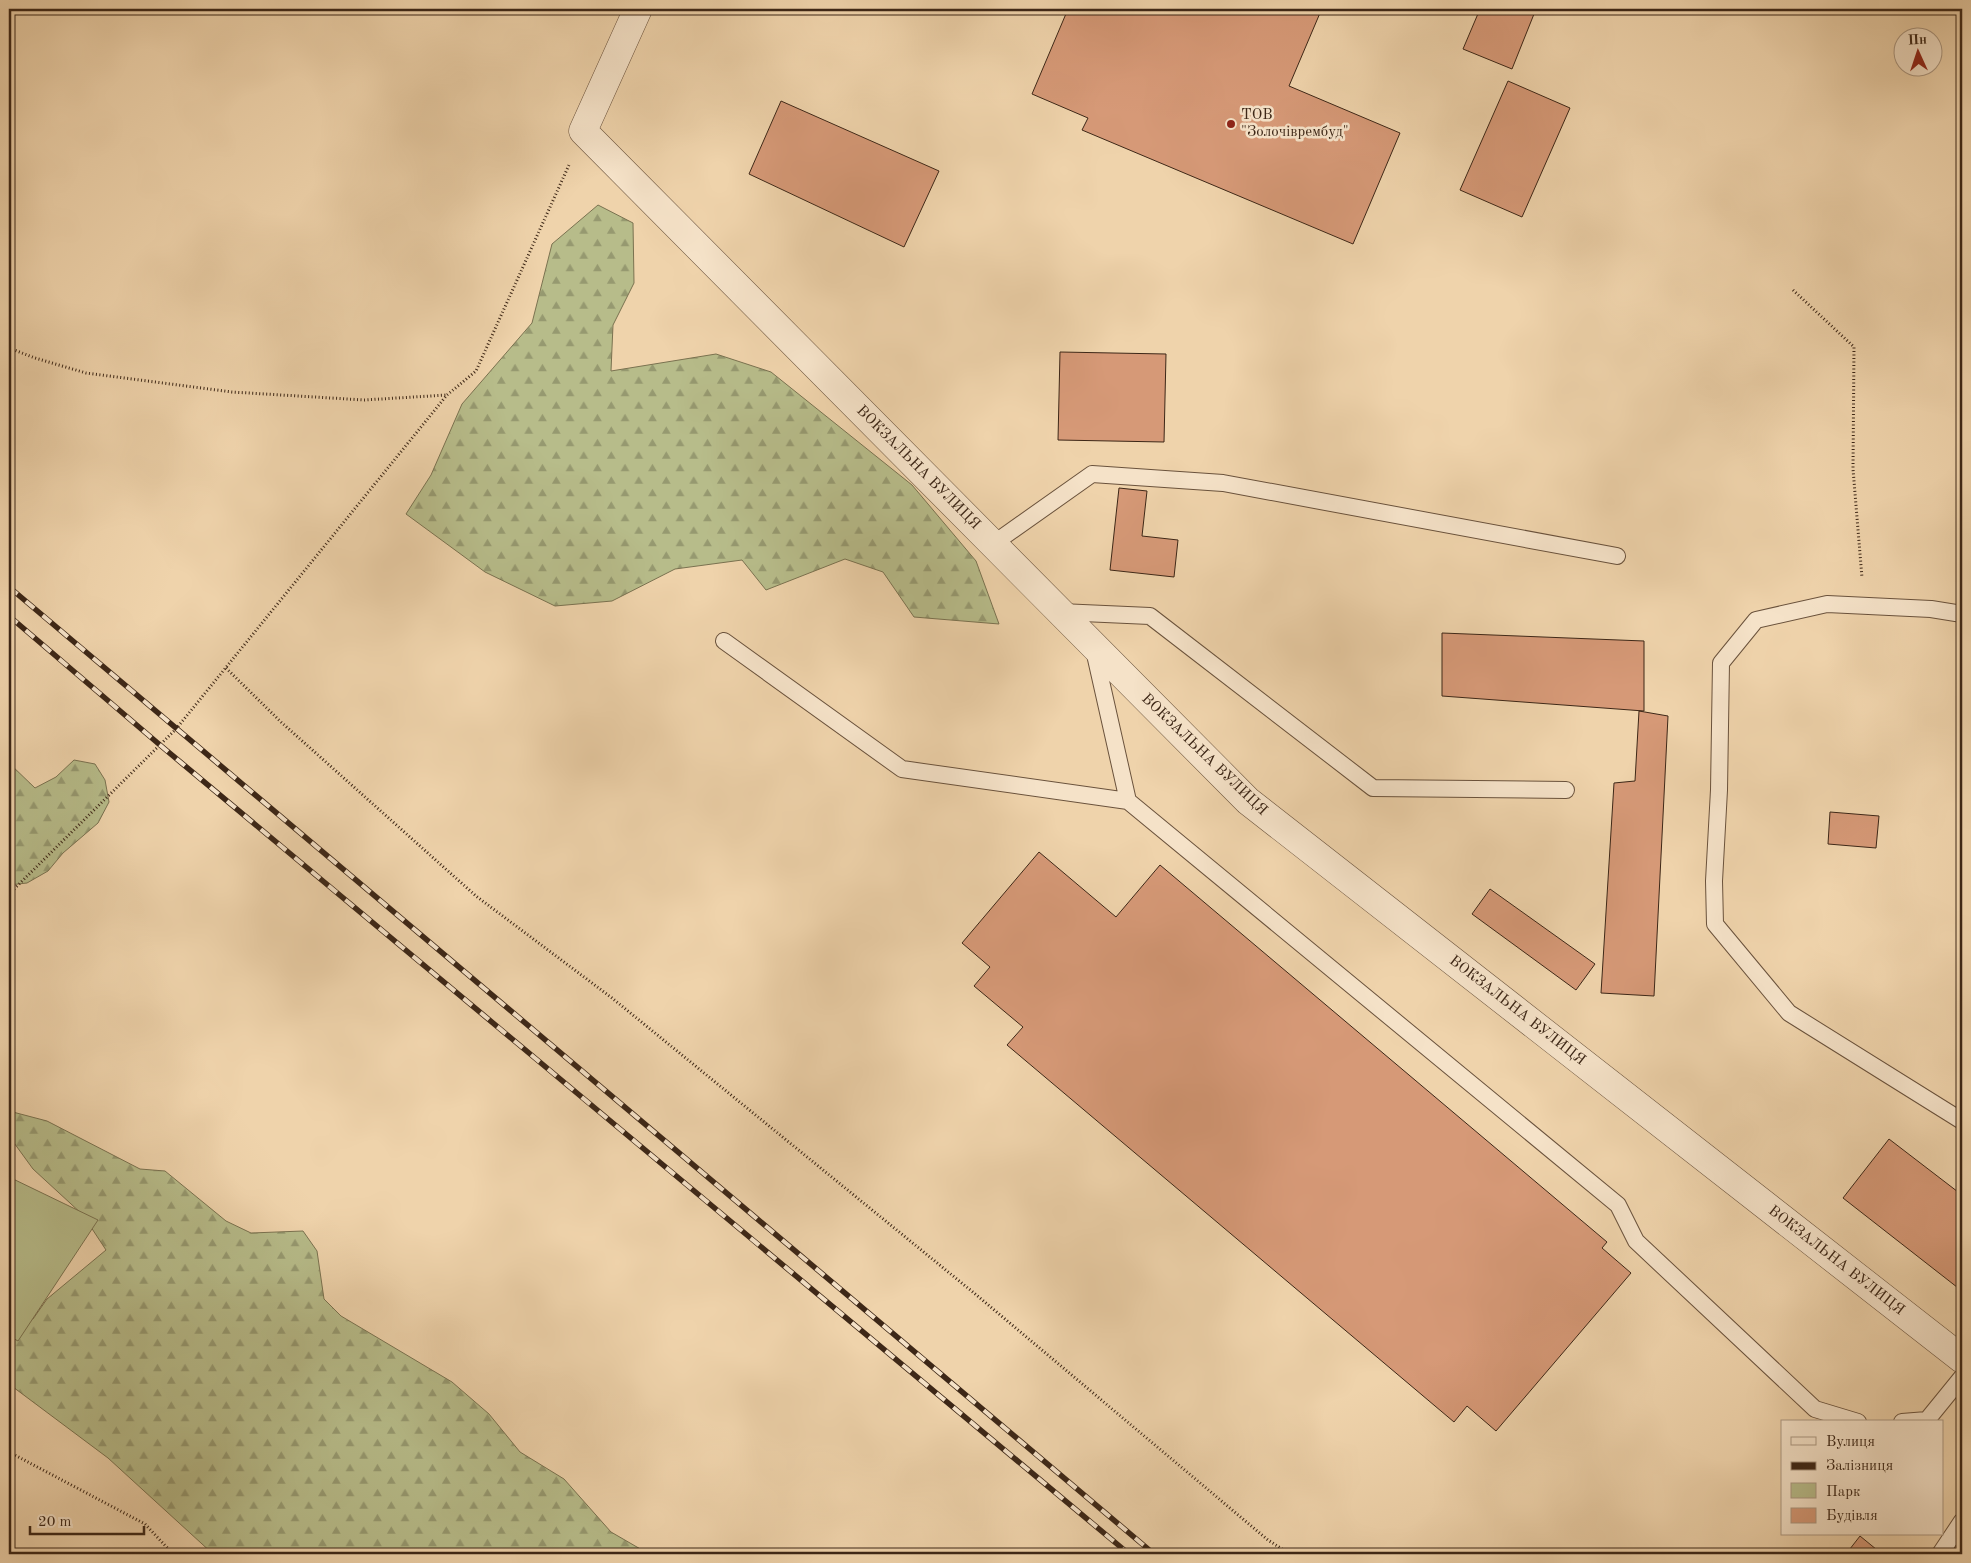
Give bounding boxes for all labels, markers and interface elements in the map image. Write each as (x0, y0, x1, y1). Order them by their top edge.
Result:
north arrow (1894, 28, 1944, 78)
text: Пн (1907, 33, 1927, 48)
place label: ТОВ "Золочіврембуд" (1241, 108, 1349, 140)
marker: ТОВ "Золочіврембуд" (1225, 118, 1237, 130)
street label: ВОКЗАЛЬНА ВУЛИЦЯ (853, 403, 983, 533)
street label: ВОКЗАЛЬНА ВУЛИЦЯ (1138, 691, 1270, 819)
street label: ВОКЗАЛЬНА ВУЛИЦЯ (1446, 953, 1588, 1069)
street label: ВОКЗАЛЬНА ВУЛИЦЯ (1765, 1203, 1907, 1319)
legend (1781, 1420, 1944, 1536)
text: Вулиця (1826, 1435, 1875, 1450)
text: Залізниця (1826, 1459, 1893, 1474)
text: Парк (1826, 1485, 1861, 1500)
scale bar (30, 1503, 144, 1535)
text: Будівля (1826, 1509, 1878, 1524)
text: 20 m (38, 1515, 72, 1530)

